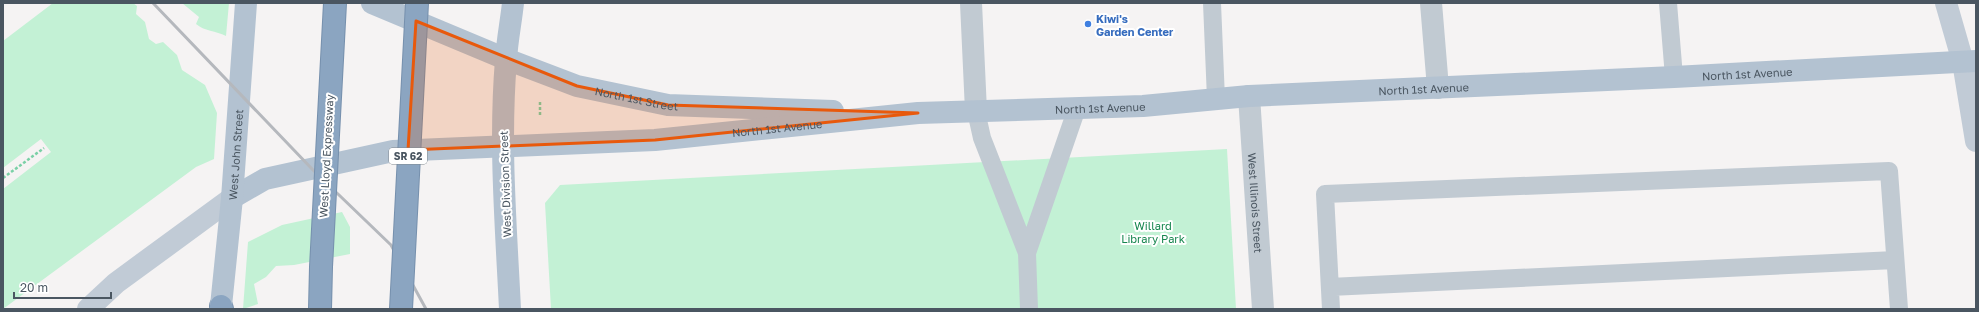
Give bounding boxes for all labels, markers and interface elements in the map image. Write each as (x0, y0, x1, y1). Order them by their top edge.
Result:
place label: Kiwi's Garden Center (1096, 12, 1174, 38)
marker: Kiwi's Garden Center (1083, 19, 1093, 29)
street label: North 1st Avenue (1702, 64, 1793, 82)
street label: North 1st Avenue (1378, 80, 1469, 97)
street label: North 1st Street (594, 83, 678, 112)
street label: West Lloyd Expressway (316, 94, 336, 218)
street label: North 1st Avenue (1055, 99, 1146, 115)
street label: West John Street (225, 109, 245, 201)
street label: North 1st Avenue (731, 116, 823, 139)
street label: West Division Street (497, 130, 513, 238)
road number: SR 62 (389, 148, 427, 164)
street label: West Illinois Street (1246, 152, 1266, 253)
park label: Willard Library Park (1121, 219, 1185, 245)
scale bar (14, 274, 111, 300)
text: 20 m (20, 280, 48, 295)

